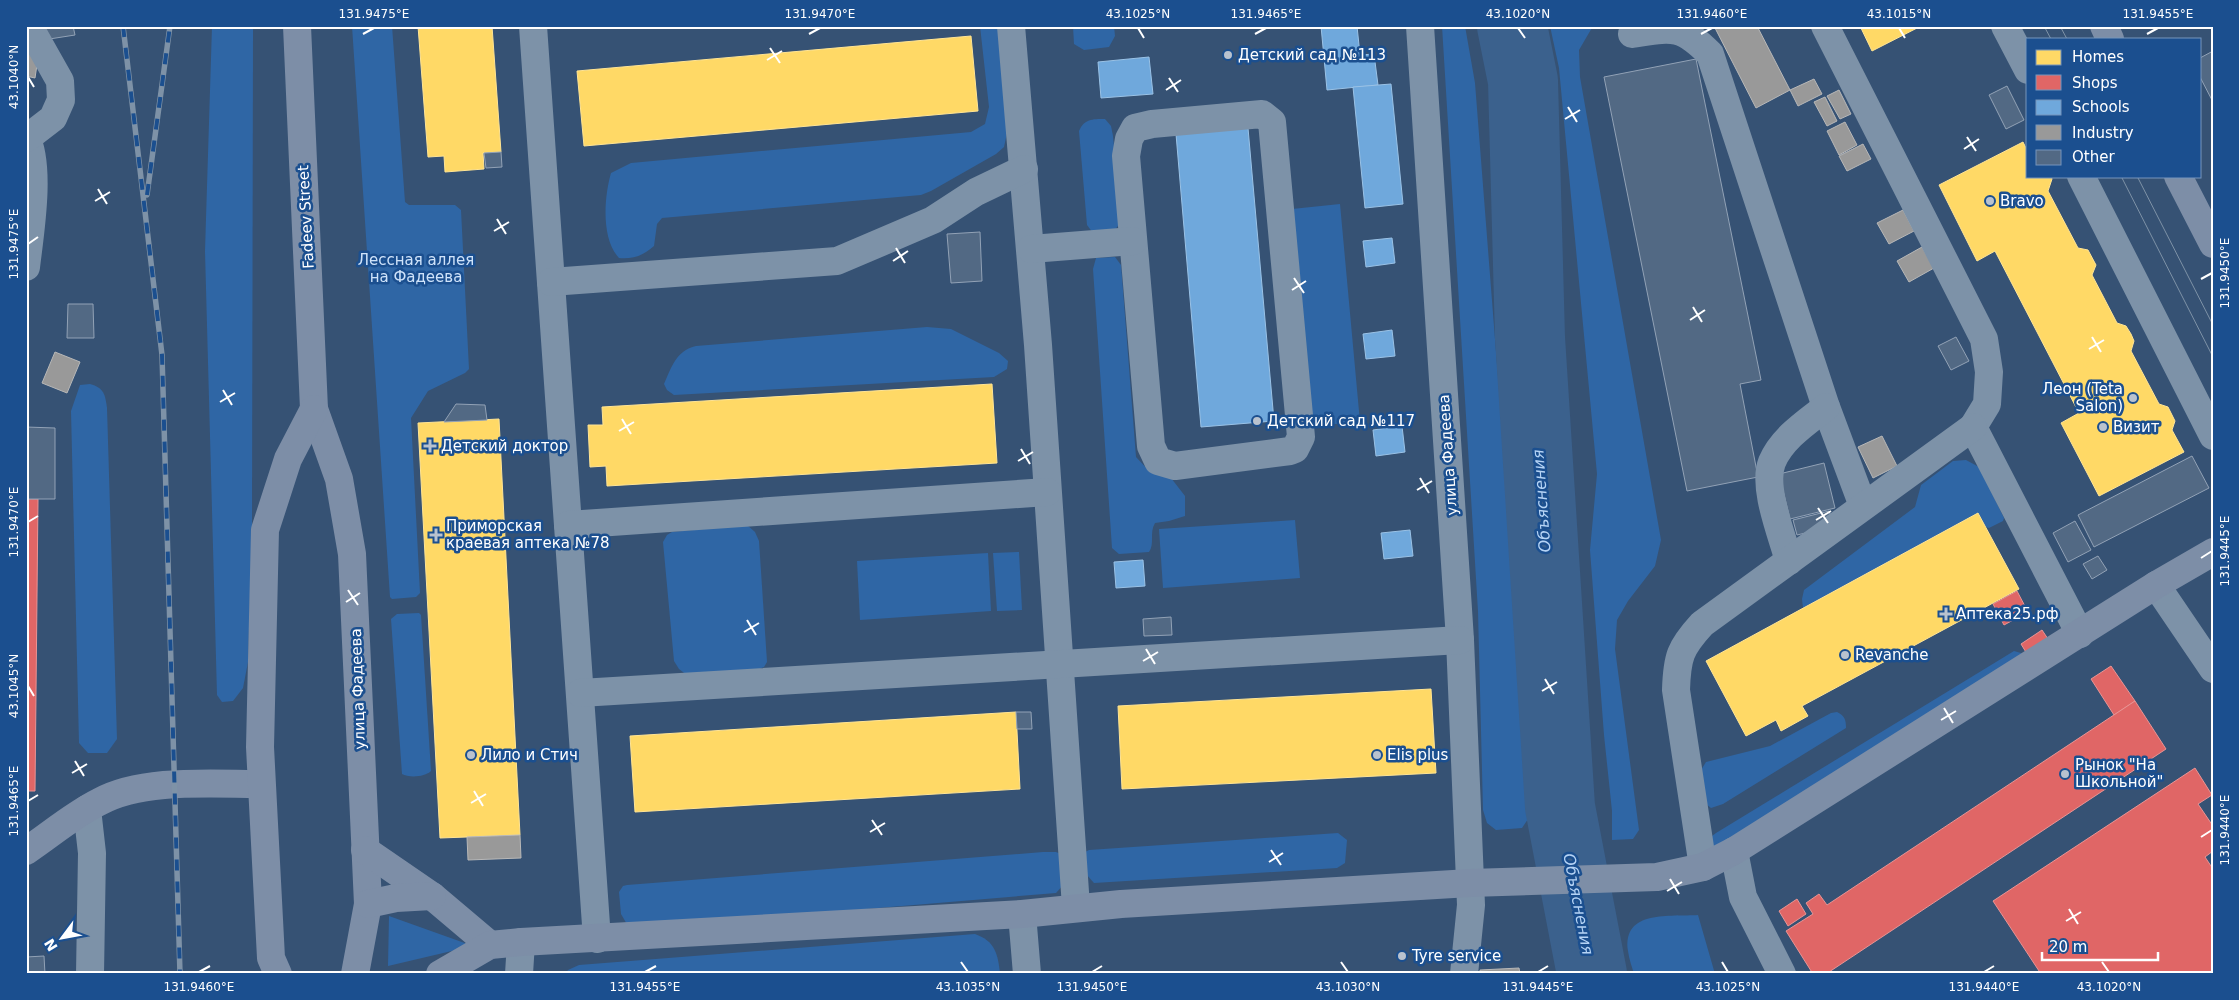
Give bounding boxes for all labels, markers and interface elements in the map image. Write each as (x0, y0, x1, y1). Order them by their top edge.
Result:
text: 131.9475°E (339, 7, 409, 21)
text: 131.9470°E (785, 7, 855, 21)
text: 43.1025°N (1106, 7, 1170, 21)
text: 131.9465°E (1231, 7, 1301, 21)
text: 43.1020°N (1486, 7, 1550, 21)
text: 131.9460°E (1677, 7, 1747, 21)
text: 43.1015°N (1867, 7, 1931, 21)
text: 131.9455°E (2123, 7, 2193, 21)
legend (2026, 38, 2202, 178)
text: 43.1040°N (7, 45, 21, 109)
place label: Детский сад №113 (1238, 46, 1386, 64)
text: Homes (2072, 48, 2124, 66)
marker: Детский сад №113 (1222, 49, 1234, 61)
text: Shops (2072, 74, 2118, 92)
text: Schools (2072, 98, 2130, 116)
text: Industry (2072, 124, 2134, 142)
text: Other (2072, 148, 2115, 166)
street label: Fadeev Street (294, 165, 318, 269)
place label: Bravo (2000, 192, 2044, 210)
marker: Bravo (1984, 195, 1996, 207)
text: 131.9475°E (7, 209, 21, 279)
text: 131.9450°E (2218, 238, 2232, 308)
park label: Лессная аллея на Фадеева (358, 251, 474, 286)
place label: Леон (Teta Salon) (2042, 380, 2123, 415)
marker: Леон (Teta Salon) (2127, 392, 2139, 404)
street label: улица Фадеева (1435, 394, 1461, 516)
place label: Детский сад №117 (1267, 412, 1415, 430)
marker: Детский сад №117 (1251, 415, 1263, 427)
place label: Визит (2113, 418, 2160, 436)
marker: Визит (2097, 421, 2109, 433)
place label: Детский доктор (441, 437, 568, 455)
marker: Детский доктор (423, 439, 437, 453)
water label: Объяснения (1528, 449, 1555, 553)
text: 131.9470°E (7, 487, 21, 557)
text: 131.9445°E (2218, 516, 2232, 586)
place label: Приморская краевая аптека №78 (446, 517, 610, 552)
marker: Приморская краевая аптека №78 (430, 529, 442, 541)
place label: Аптека25.рф (1956, 605, 2059, 623)
marker: Аптека25.рф (1940, 608, 1952, 620)
street label: улица Фадеева (347, 628, 369, 750)
place label: Revanche (1855, 646, 1929, 664)
marker: Revanche (1839, 649, 1851, 661)
text: 43.1045°N (7, 654, 21, 718)
place label: Лило и Стич (481, 746, 578, 764)
place label: Elis plus (1387, 746, 1449, 764)
marker: Лило и Стич (465, 749, 477, 761)
marker: Elis plus (1371, 749, 1383, 761)
place label: Рынок "На Школьной" (2075, 756, 2163, 791)
text: 131.9465°E (7, 766, 21, 836)
marker: Рынок "На Школьной" (2059, 768, 2071, 780)
text: 131.9440°E (2218, 795, 2232, 865)
water label: Объяснения (1559, 852, 1598, 957)
north arrow (38, 912, 88, 962)
scale bar (2042, 930, 2158, 962)
text: N (41, 936, 61, 954)
text: 20 m (2049, 938, 2087, 956)
place label: Tyre service (1411, 947, 1501, 965)
marker: Tyre service (1396, 950, 1408, 962)
text: 131.9460°E (164, 980, 234, 994)
text: 131.9455°E (610, 980, 680, 994)
text: 43.1035°N (936, 980, 1000, 994)
text: 131.9450°E (1057, 980, 1127, 994)
text: 43.1030°N (1316, 980, 1380, 994)
text: 131.9445°E (1503, 980, 1573, 994)
text: 43.1025°N (1696, 980, 1760, 994)
text: 131.9440°E (1949, 980, 2019, 994)
text: 43.1020°N (2077, 980, 2141, 994)

